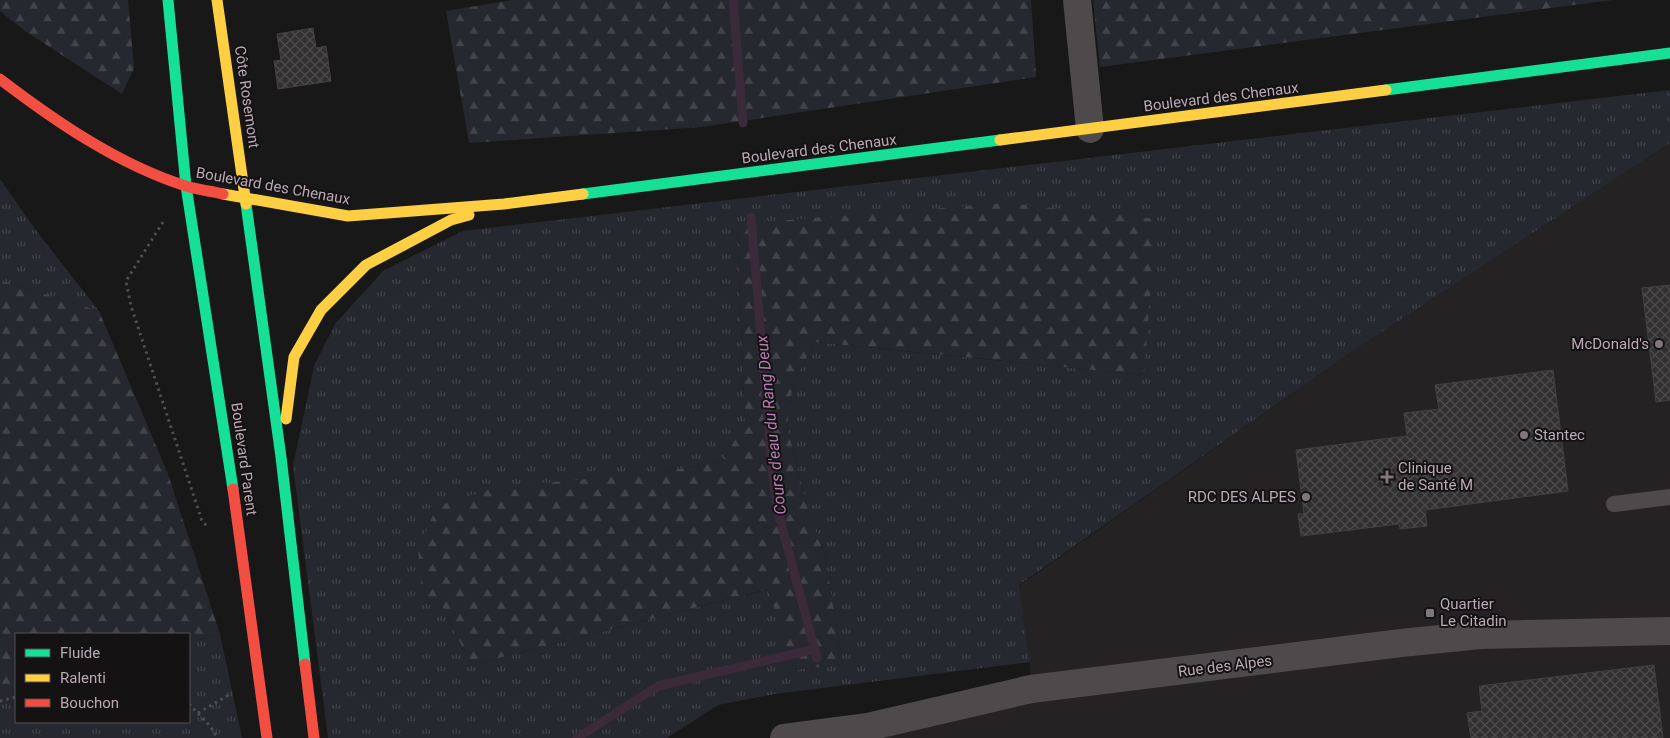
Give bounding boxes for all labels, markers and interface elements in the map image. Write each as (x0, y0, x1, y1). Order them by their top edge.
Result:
street label: Côte Rosemont (231, 45, 263, 149)
street label: Boulevard des Chenaux (1142, 78, 1300, 115)
street label: Boulevard des Chenaux (740, 130, 898, 167)
street label: Boulevard des Chenaux (195, 164, 352, 209)
water label: Cours d'eau du Rang Deux (752, 334, 790, 515)
place label: McDonald's (1571, 335, 1649, 353)
marker: McDonald's (1653, 338, 1665, 350)
street label: Boulevard Parent (227, 401, 261, 517)
place label: Stantec (1534, 426, 1585, 444)
marker: Stantec (1518, 429, 1530, 441)
place label: Clinique de Santé M (1398, 459, 1473, 494)
marker: Clinique de Santé M (1380, 470, 1394, 484)
place label: RDC DES ALPES (1188, 488, 1296, 506)
marker: RDC DES ALPES (1300, 491, 1312, 503)
place label: Quartier Le Citadin (1440, 595, 1507, 630)
marker: Quartier Le Citadin (1424, 607, 1436, 619)
legend (15, 633, 190, 723)
text: Fluide (60, 644, 100, 662)
street label: Rue des Alpes (1177, 651, 1273, 681)
text: Ralenti (60, 669, 106, 687)
text: Bouchon (60, 694, 119, 712)

